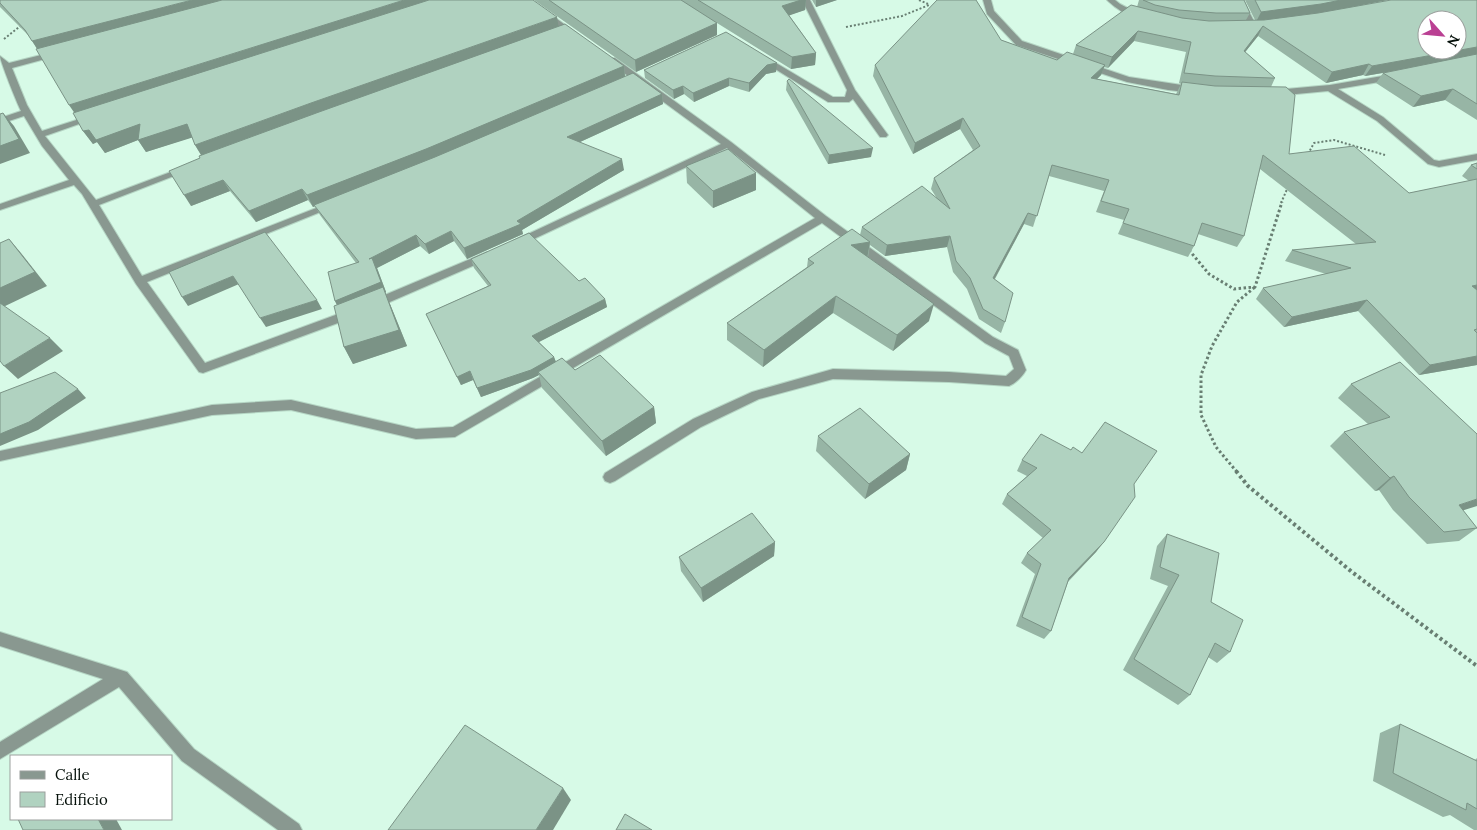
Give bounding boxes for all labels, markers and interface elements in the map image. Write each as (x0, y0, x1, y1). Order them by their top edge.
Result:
north arrow (1417, 10, 1467, 60)
text: N (1443, 32, 1464, 50)
legend (10, 755, 172, 820)
text: Calle (55, 765, 90, 784)
text: Edificio (55, 790, 108, 809)

